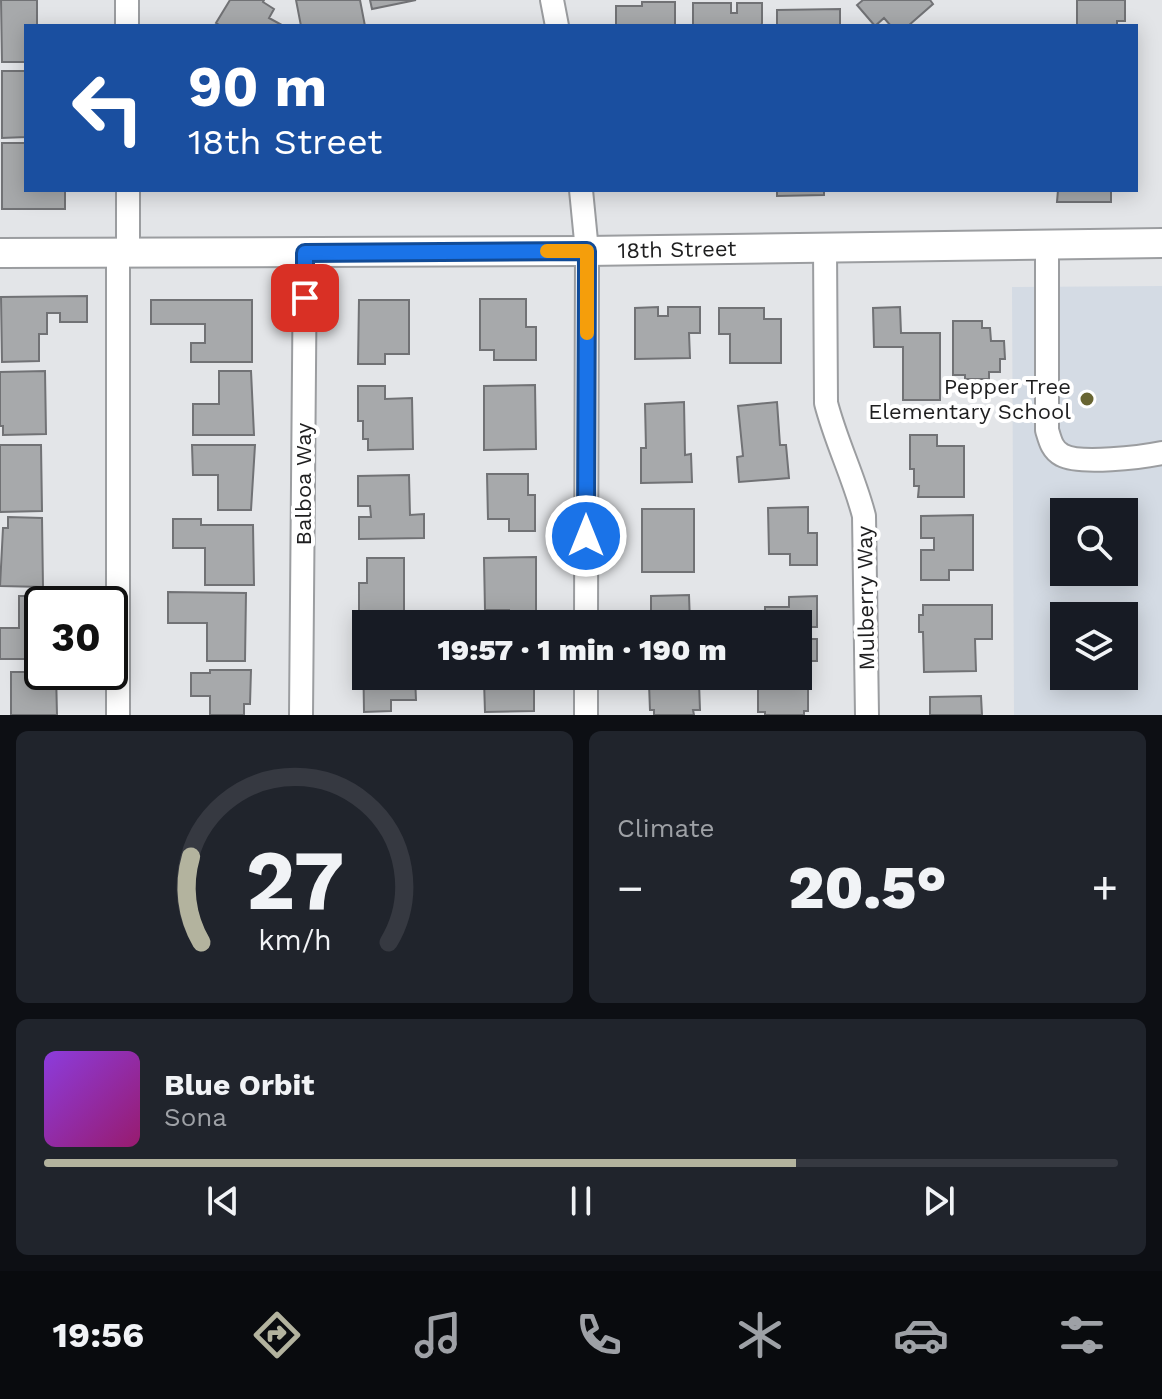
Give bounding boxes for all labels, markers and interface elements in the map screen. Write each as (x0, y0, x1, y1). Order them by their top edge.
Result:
text: 90 m (188, 54, 327, 120)
icon: left (56, 56, 160, 160)
text: 18th Street (188, 121, 382, 163)
street label: 18th Street (617, 236, 737, 263)
pin (271, 264, 339, 332)
icon: arrive (283, 276, 327, 320)
place label: Pepper Tree Elementary School (868, 374, 1071, 424)
marker: Pepper Tree Elementary School (1078, 390, 1096, 408)
street label: Balboa Way (291, 422, 316, 545)
position arrow (544, 494, 628, 578)
map controls (1050, 498, 1138, 690)
button: search (1050, 498, 1138, 586)
street label: Mulberry Way (852, 525, 879, 670)
speed limit sign: 30 (24, 586, 128, 690)
button: layers (1050, 602, 1138, 690)
text: 19:57 · 1 min · 190 m (437, 632, 727, 667)
text: Climate (617, 813, 715, 843)
text: 27 (245, 832, 344, 929)
text: 20.5° (788, 852, 947, 923)
text: − (617, 862, 644, 914)
text: + (1091, 862, 1118, 914)
text: km/h (258, 923, 331, 957)
text: Blue Orbit (164, 1067, 314, 1102)
text: Sona (164, 1102, 227, 1132)
icon: previous (201, 1179, 245, 1223)
icon: pause (559, 1179, 603, 1223)
icon: next (917, 1179, 961, 1223)
icon: directions (249, 1307, 305, 1363)
icon: music (410, 1307, 466, 1363)
icon: phone (571, 1307, 627, 1363)
icon: climate (732, 1307, 788, 1363)
icon: car (893, 1307, 949, 1363)
icon: filters (1054, 1307, 1110, 1363)
text: 19:56 (52, 1314, 144, 1356)

